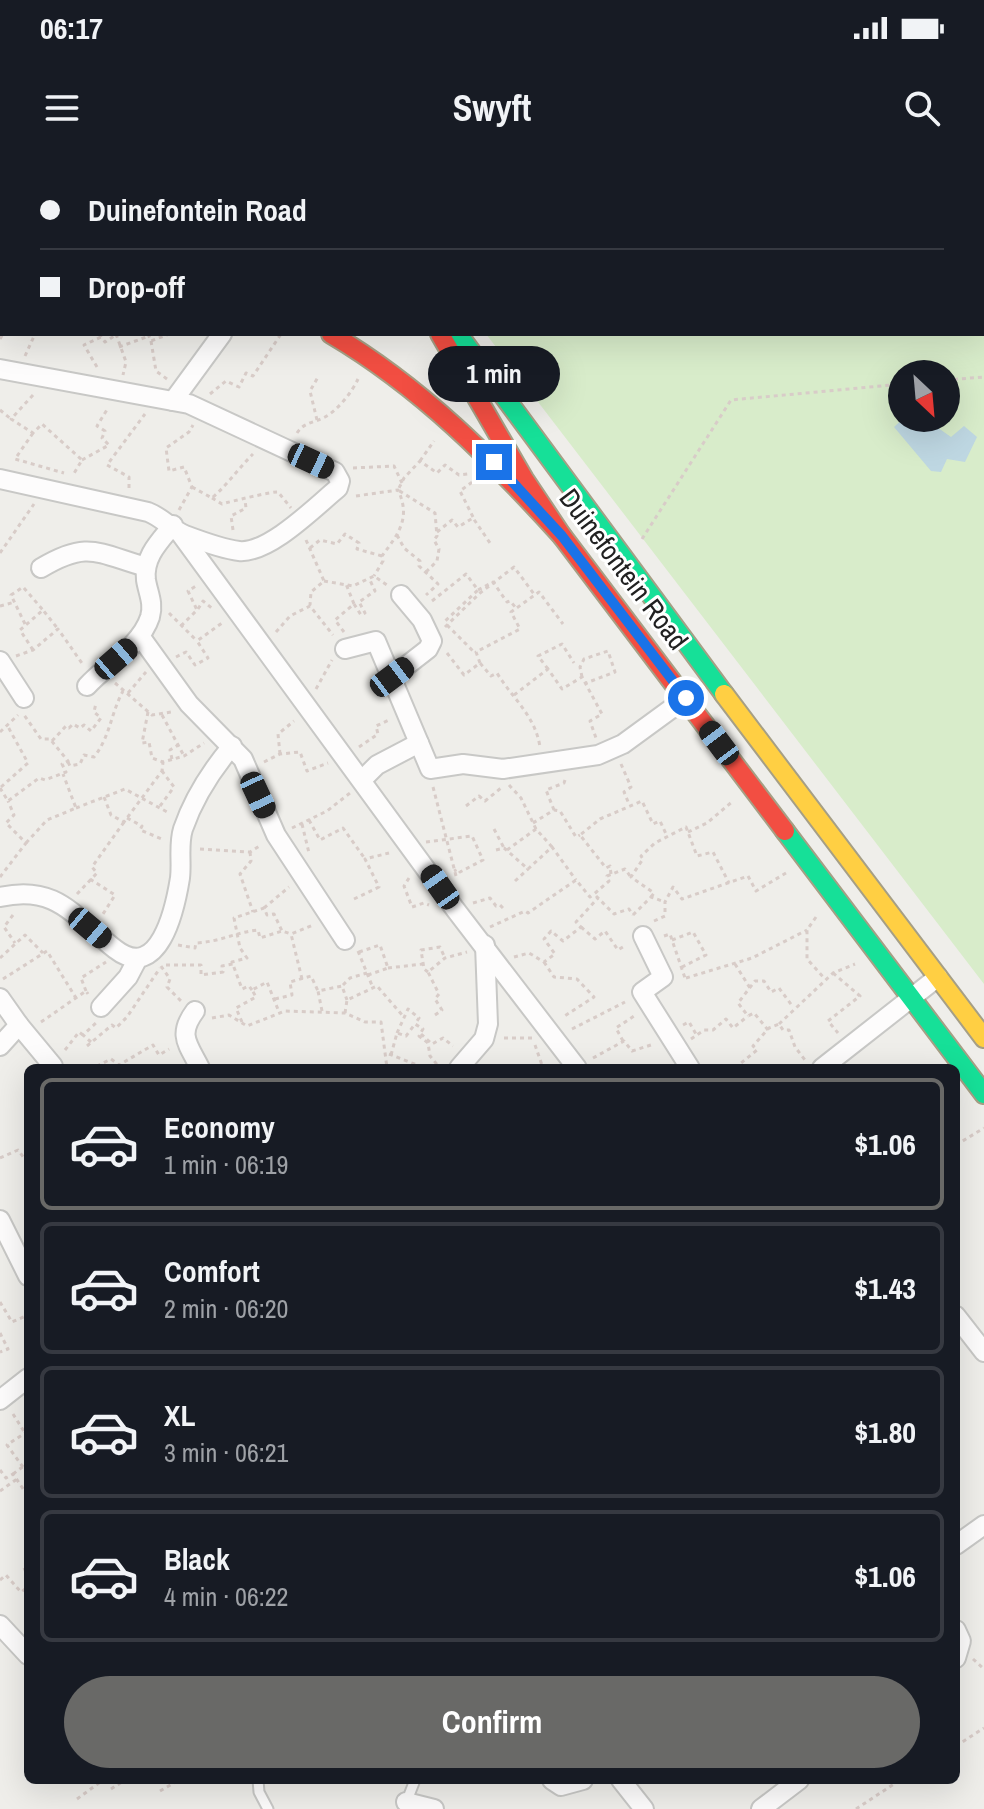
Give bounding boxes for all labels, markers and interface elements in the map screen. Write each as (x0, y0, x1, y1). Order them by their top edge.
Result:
text: 06:17 (40, 8, 103, 48)
text: Swyft (453, 84, 531, 132)
icon: menu (40, 86, 84, 130)
icon: search (900, 86, 944, 130)
text: Duinefontein Road (88, 190, 307, 230)
text: Drop-off (88, 267, 185, 307)
callout: 1 min (428, 346, 560, 402)
text: 1 min (466, 356, 522, 391)
north arrow (888, 360, 960, 432)
map controls (888, 360, 960, 432)
car (284, 440, 338, 482)
route end (476, 444, 512, 480)
street label: Duinefontein Road (551, 481, 697, 657)
car (90, 634, 142, 684)
car (366, 653, 418, 701)
route start (668, 680, 704, 716)
car (695, 717, 743, 769)
car (237, 768, 279, 822)
car (416, 860, 464, 914)
car (64, 903, 116, 953)
text: Economy (164, 1107, 275, 1147)
icon: car (68, 1108, 140, 1180)
text: $1.06 (854, 1124, 916, 1164)
text: 1 min · 06:19 (164, 1147, 288, 1182)
text: Comfort (164, 1251, 260, 1291)
icon: car (68, 1252, 140, 1324)
text: $1.43 (854, 1268, 916, 1308)
text: 2 min · 06:20 (164, 1291, 288, 1326)
text: XL (164, 1395, 195, 1435)
icon: car (68, 1396, 140, 1468)
text: $1.80 (854, 1412, 916, 1452)
text: 3 min · 06:21 (164, 1435, 288, 1470)
text: Black (164, 1539, 230, 1579)
icon: car (68, 1540, 140, 1612)
text: $1.06 (854, 1556, 916, 1596)
text: 4 min · 06:22 (164, 1579, 288, 1614)
button: Confirm (64, 1676, 920, 1768)

